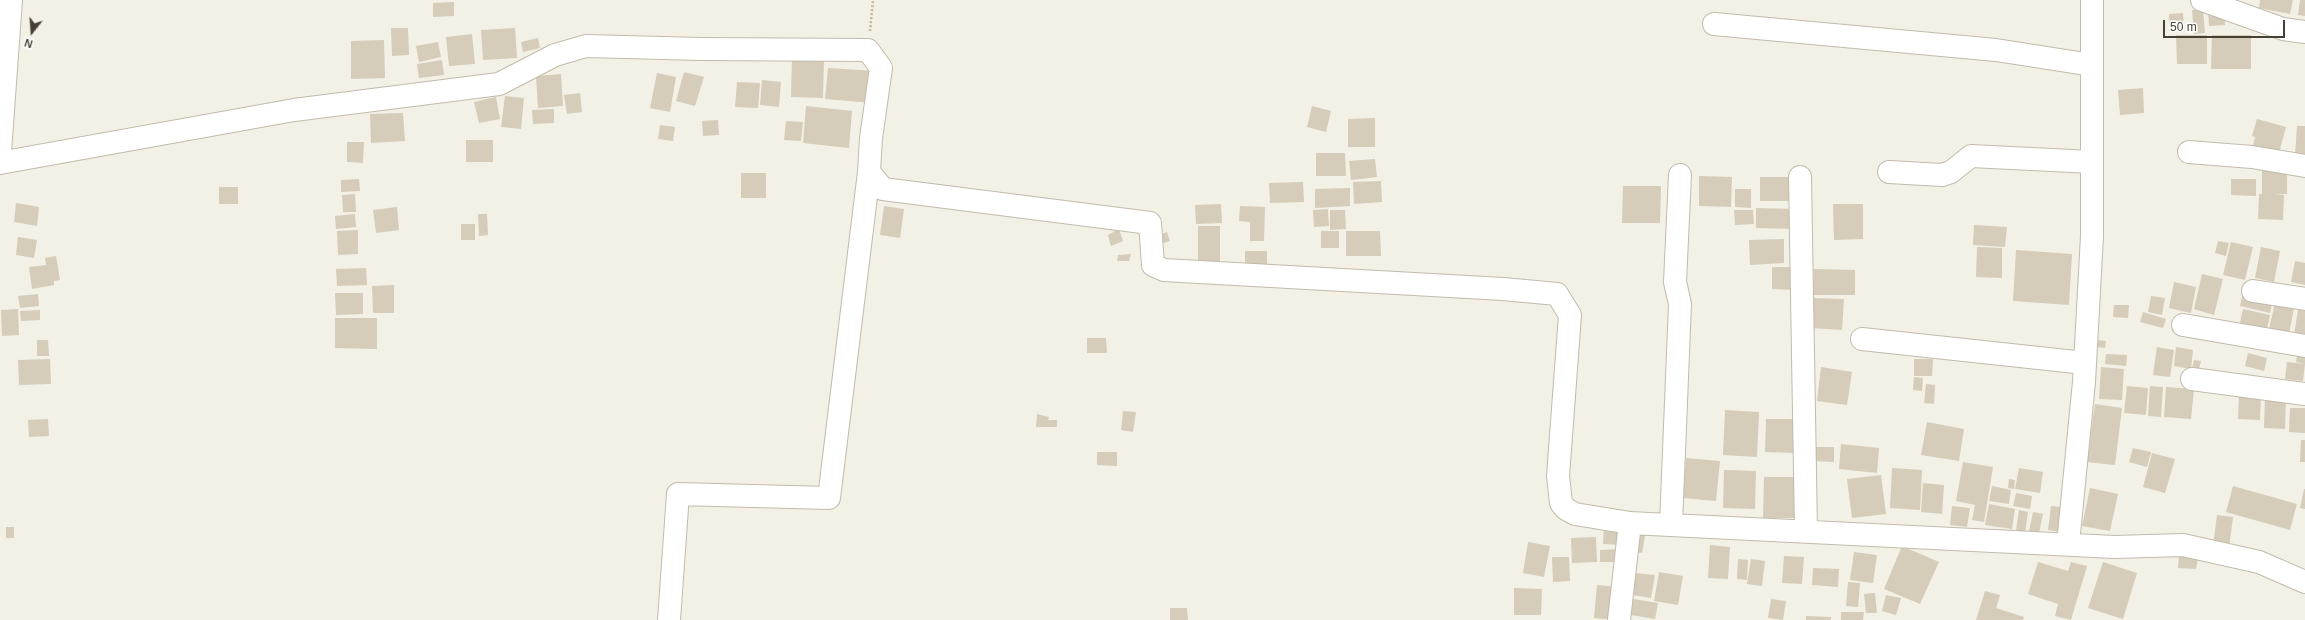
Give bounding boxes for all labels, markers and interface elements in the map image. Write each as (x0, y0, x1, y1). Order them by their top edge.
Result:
north arrow (12, 12, 52, 52)
scale bar (2165, 12, 2287, 38)
text: 50 m (2170, 20, 2197, 34)
text: N (23, 37, 34, 50)

